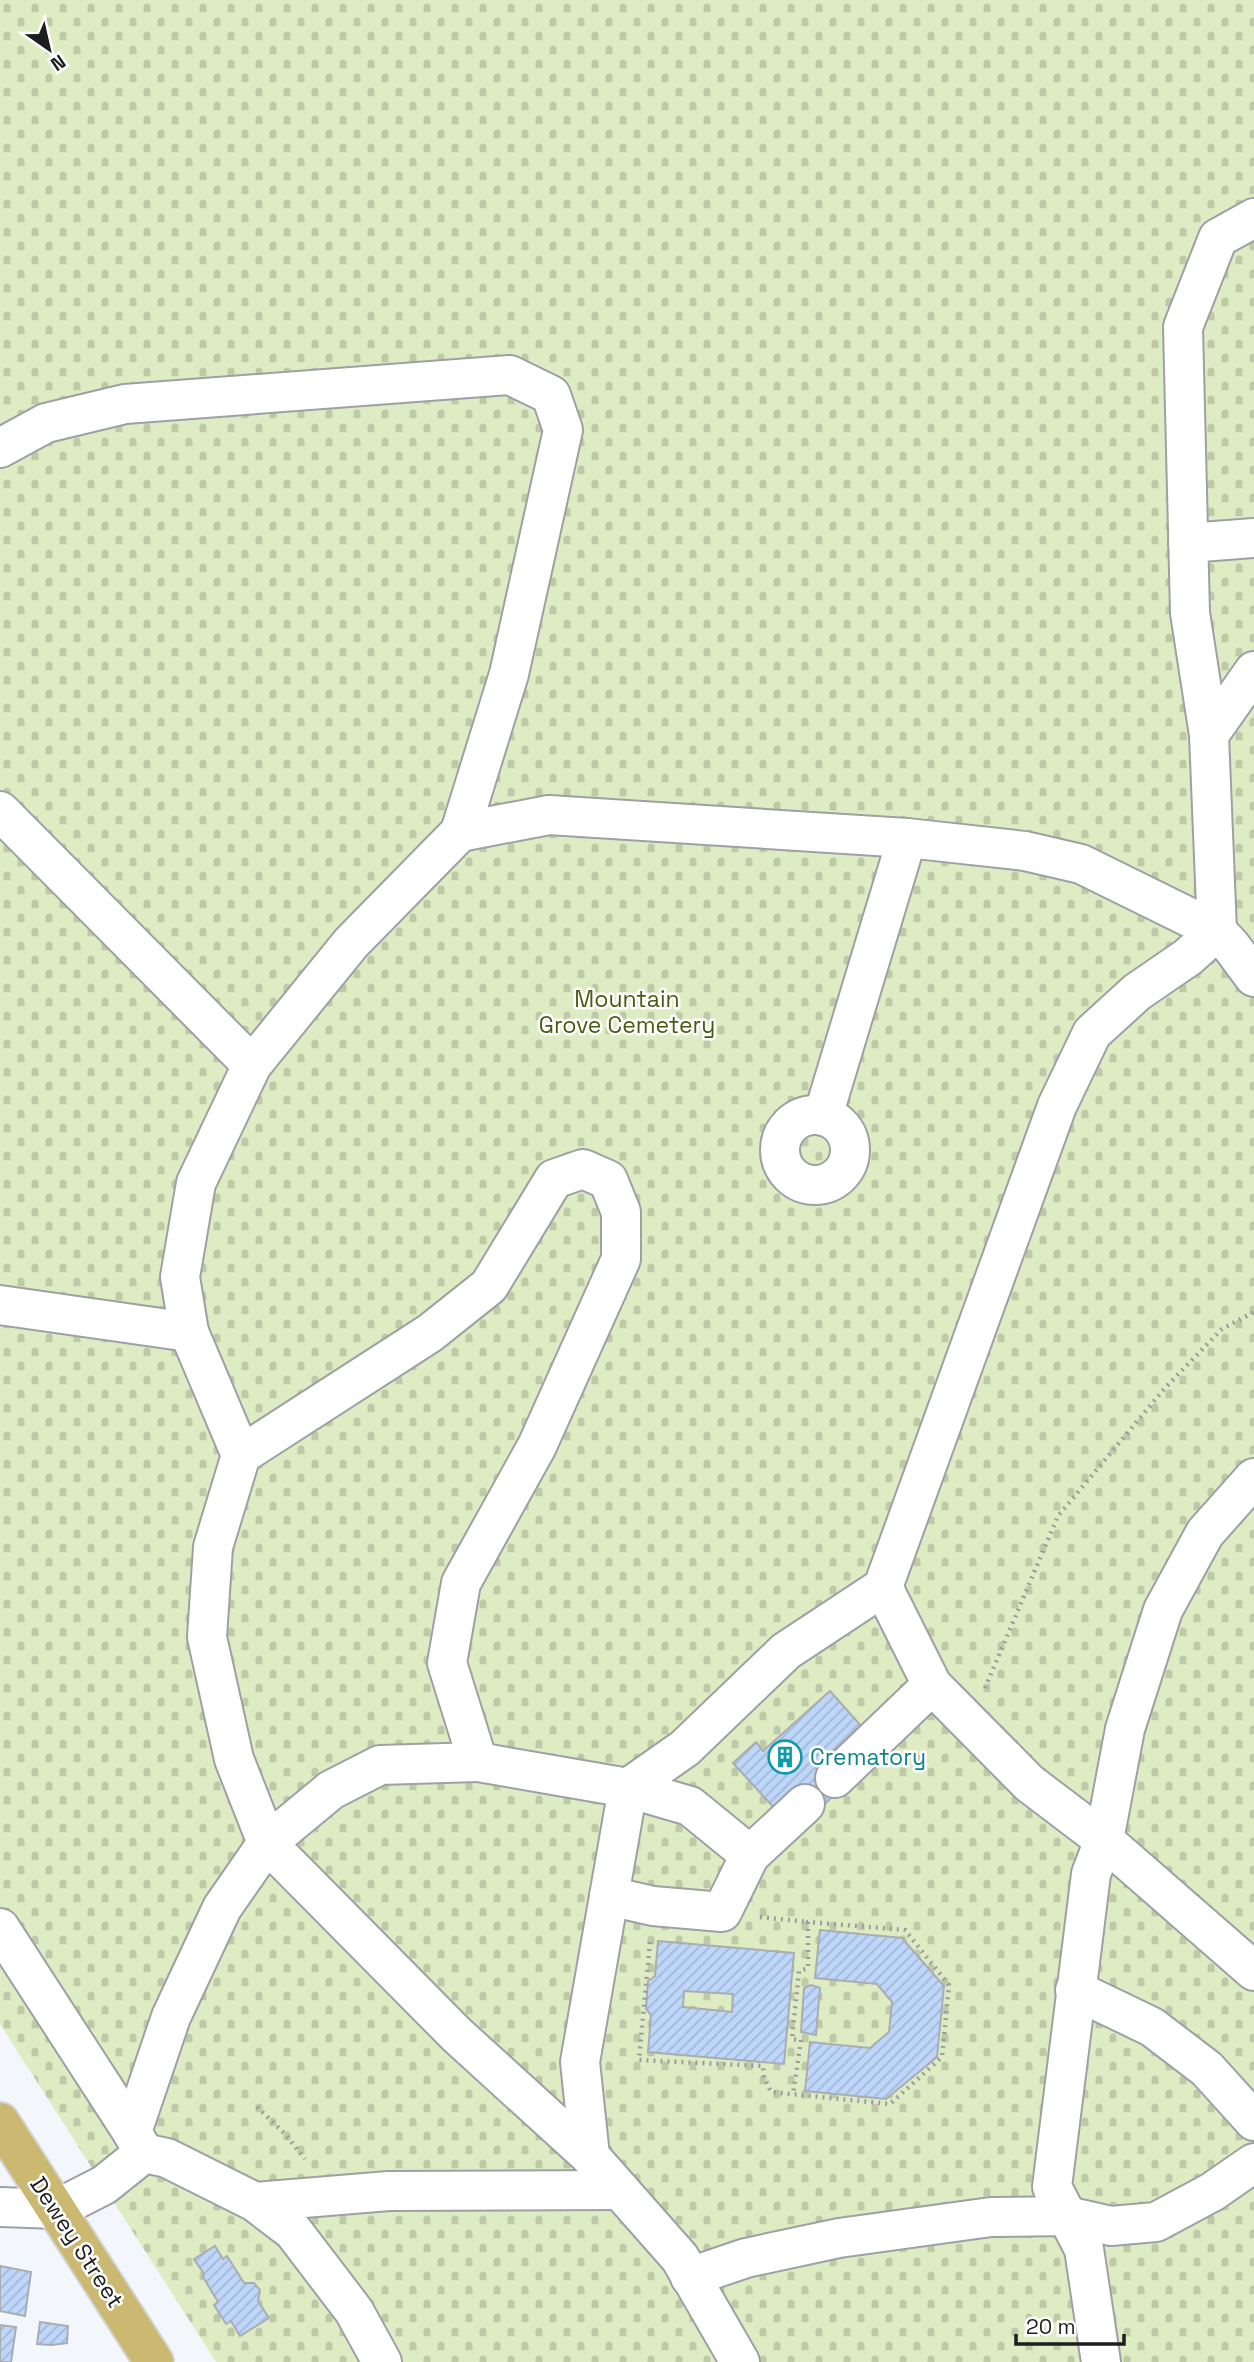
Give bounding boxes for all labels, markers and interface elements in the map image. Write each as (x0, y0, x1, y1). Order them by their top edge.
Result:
north arrow (14, 14, 84, 84)
text: N (46, 49, 70, 77)
park label: Mountain Grove Cemetery (539, 984, 715, 1040)
building icon: Crematory (766, 1738, 804, 1776)
place label: Crematory (810, 1742, 926, 1772)
street label: Dewey Street (23, 2171, 131, 2313)
scale bar (1016, 2302, 1124, 2346)
text: 20 m (1026, 2313, 1076, 2340)

